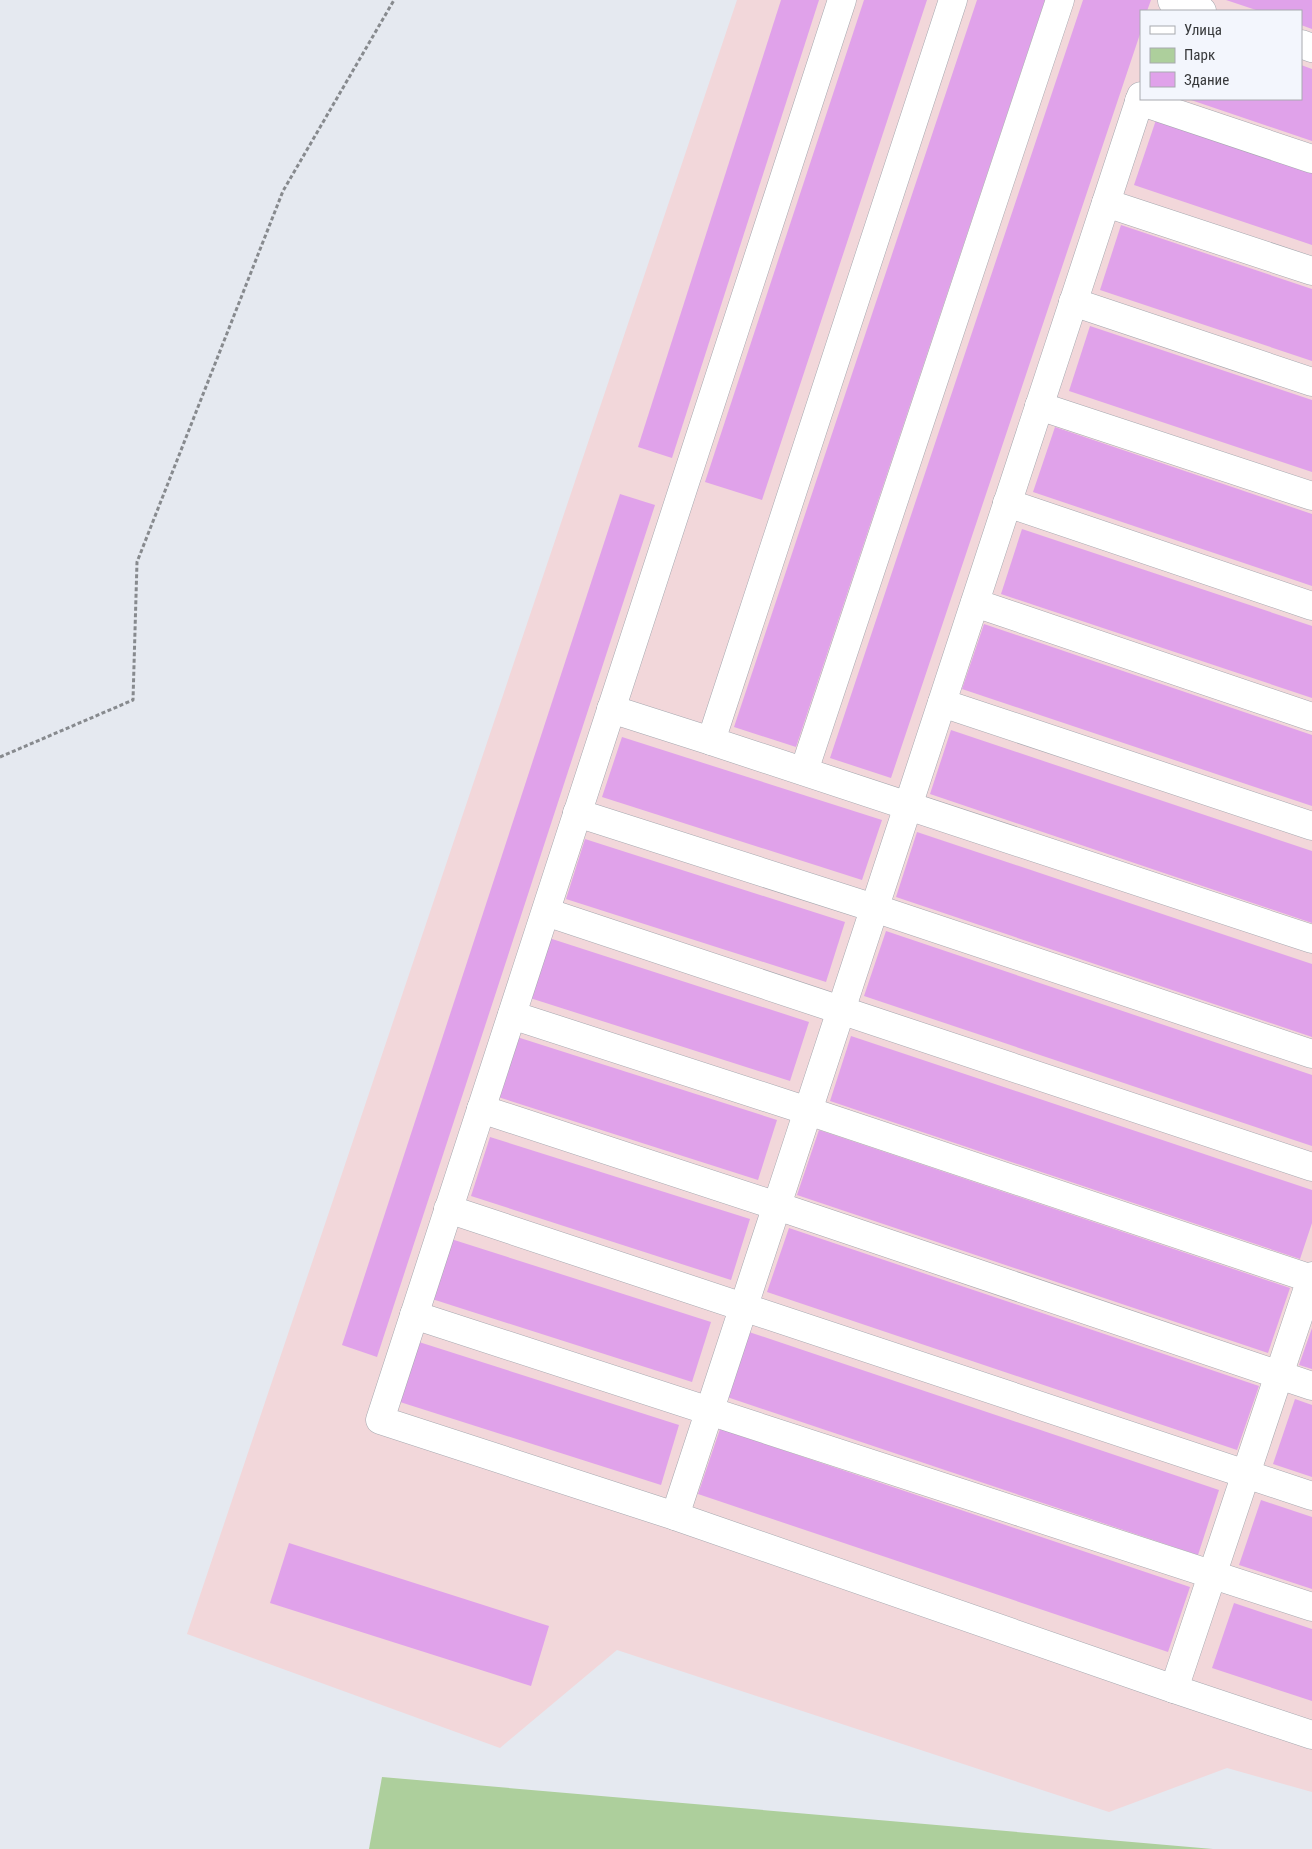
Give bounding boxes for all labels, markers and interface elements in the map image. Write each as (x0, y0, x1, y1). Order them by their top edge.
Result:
legend (1140, 10, 1302, 100)
text: Улица (1184, 21, 1222, 39)
text: Парк (1184, 46, 1215, 64)
text: Здание (1184, 71, 1229, 89)

